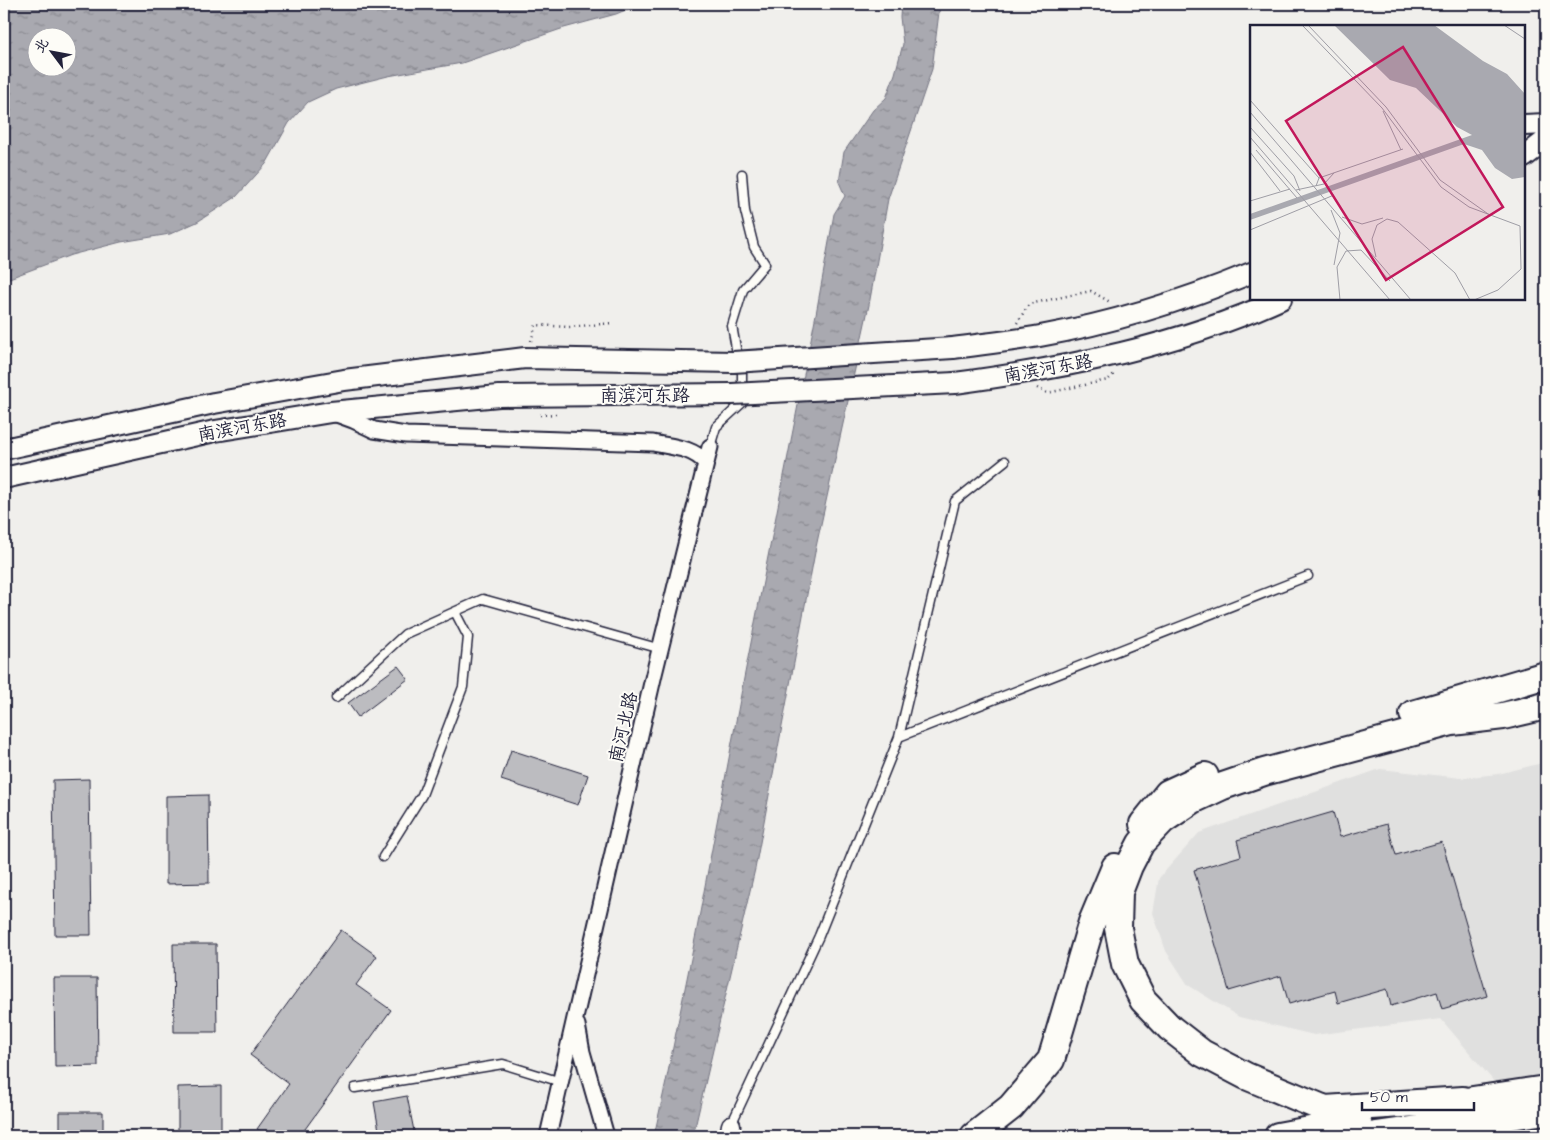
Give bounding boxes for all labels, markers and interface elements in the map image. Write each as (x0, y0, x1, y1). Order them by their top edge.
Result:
inset map (1250, 25, 1525, 300)
north arrow (28, 28, 78, 78)
text: 北 (30, 34, 54, 57)
street label: 南滨河东路 (1002, 348, 1095, 389)
street label: 南滨河东路 (600, 383, 690, 408)
street label: 南滨河东路 (196, 407, 289, 448)
street label: 南河北路 (603, 689, 644, 765)
scale bar (1362, 1080, 1475, 1112)
text: 50 m (1370, 1087, 1408, 1108)

